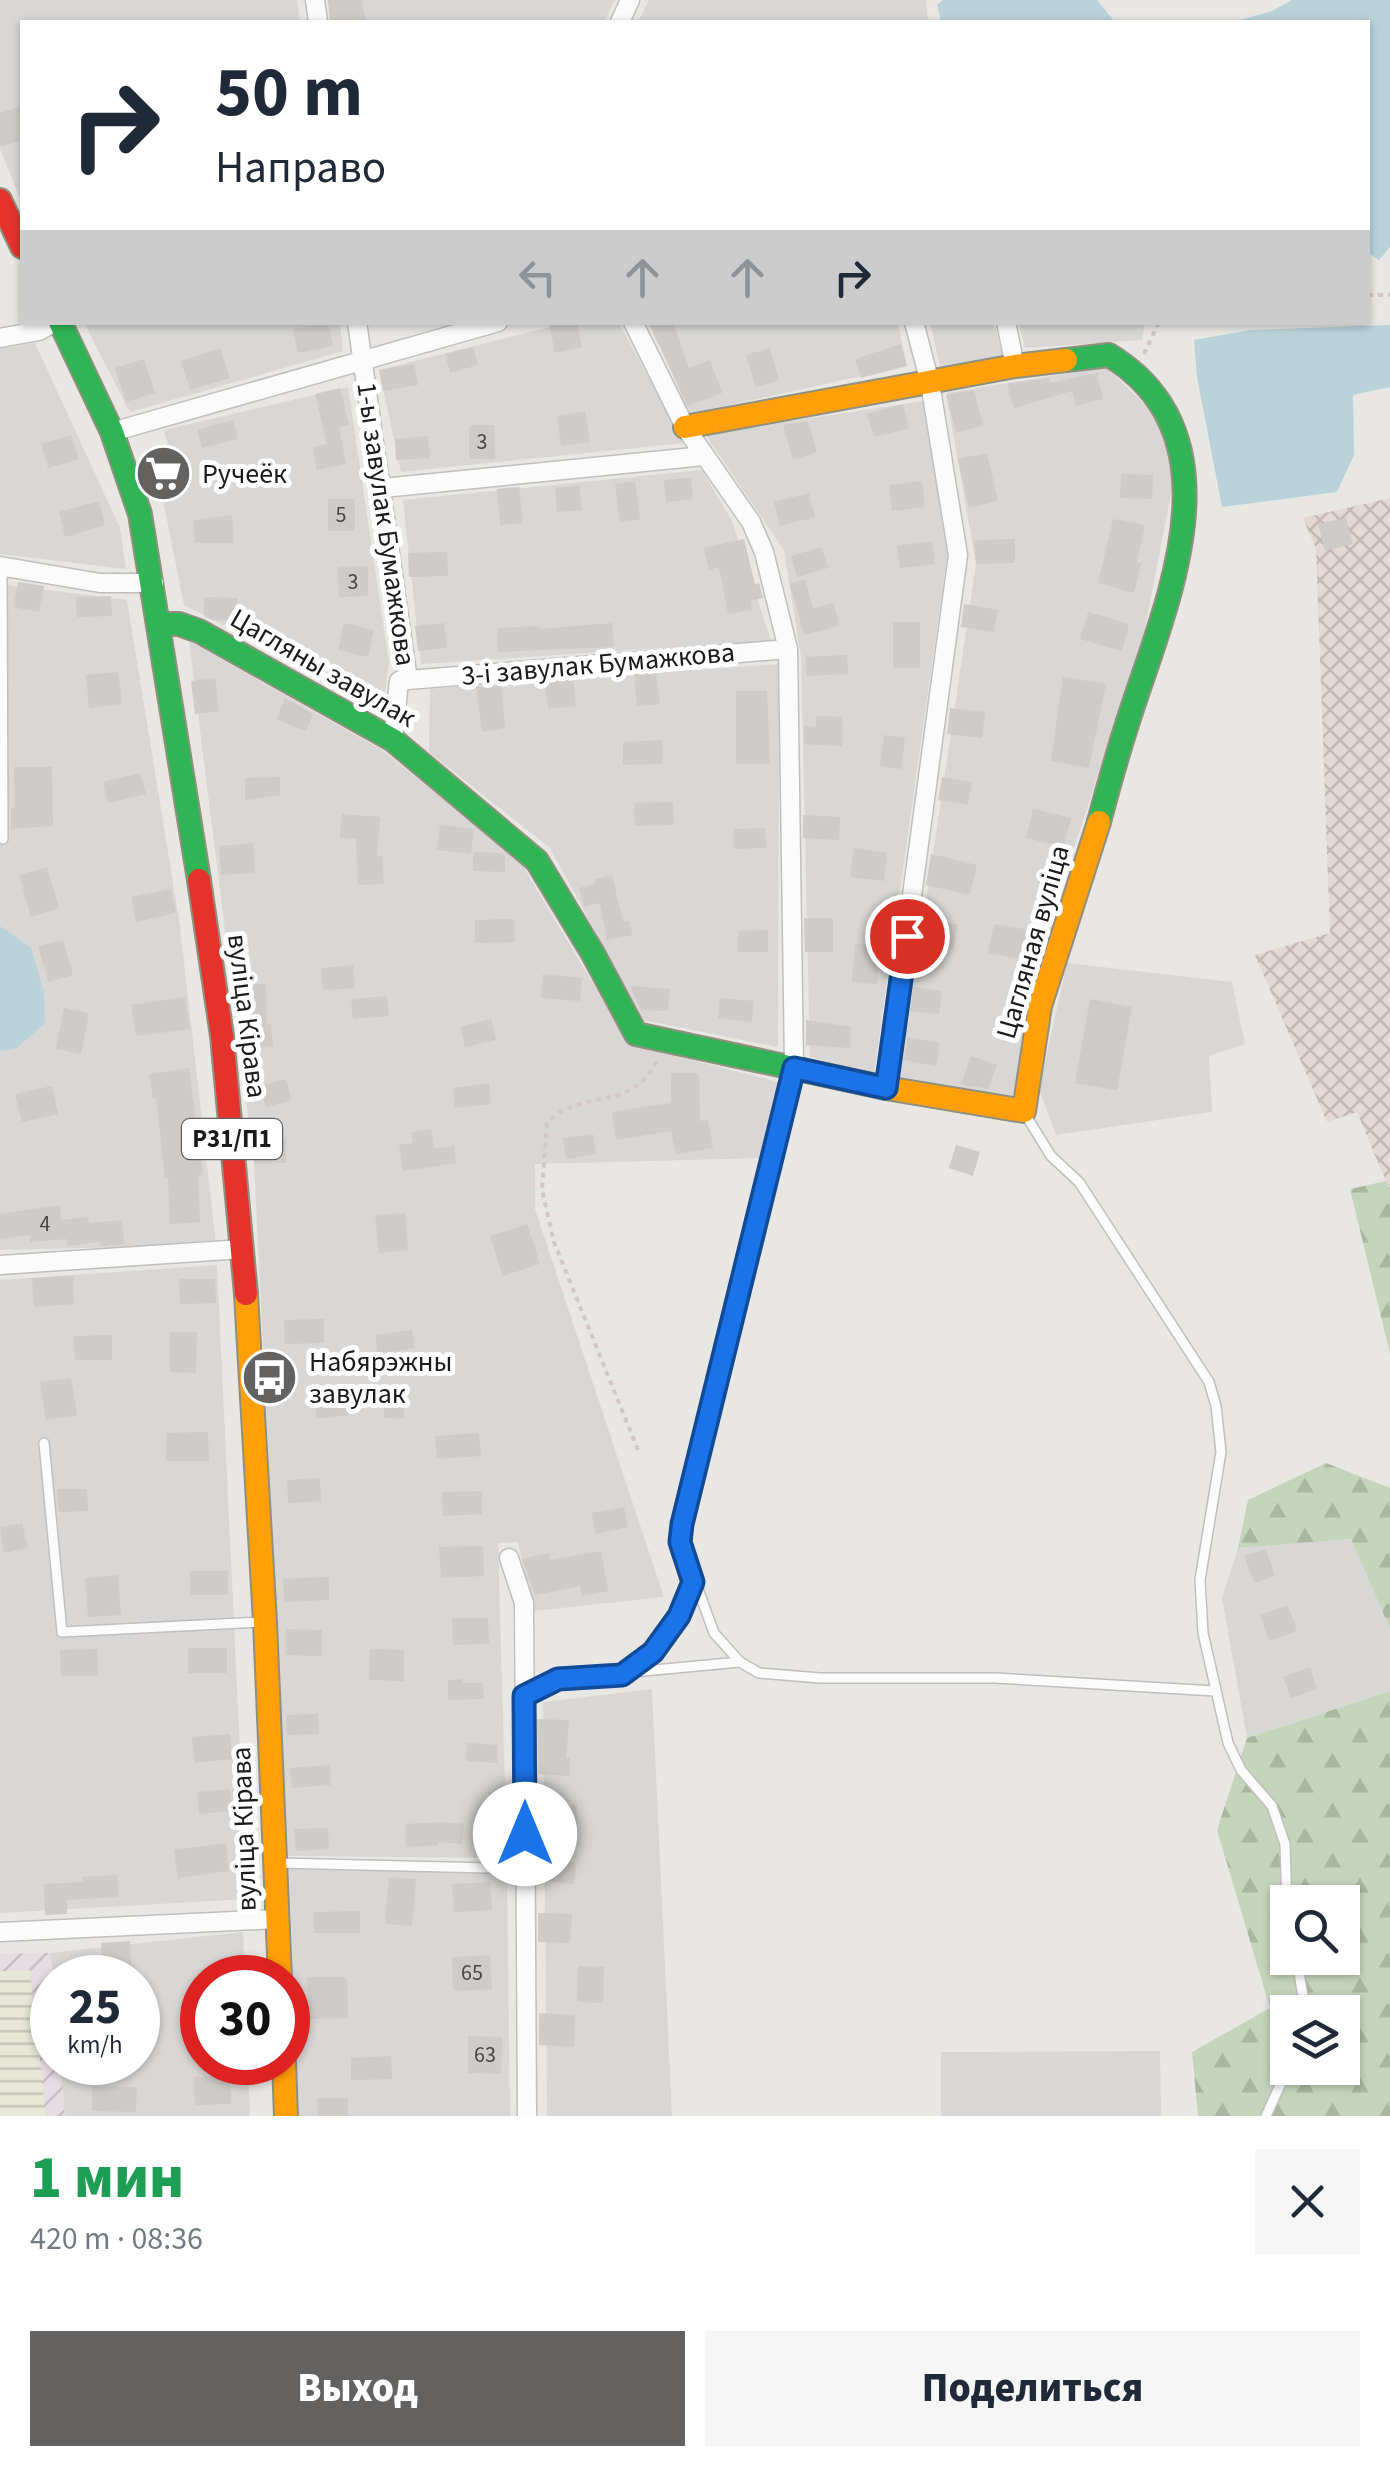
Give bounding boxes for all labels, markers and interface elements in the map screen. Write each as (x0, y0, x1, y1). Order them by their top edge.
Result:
text: 50 m (215, 43, 363, 143)
icon: right (50, 60, 180, 190)
text: Направо (215, 136, 386, 200)
icon: left (510, 250, 565, 305)
icon: ahead (615, 250, 670, 305)
icon: ahead (720, 250, 775, 305)
icon: right (825, 250, 880, 305)
street label: 1-ы завулак Бумажкова (346, 379, 426, 669)
house number: 3 (477, 426, 487, 458)
supermarket icon: Ручеёк (133, 444, 193, 504)
place label: Ручеёк (202, 454, 287, 494)
house number: 5 (336, 499, 346, 531)
house number: 3 (348, 566, 358, 598)
street label: Цагляны завулак (223, 599, 423, 737)
street label: 3-і завулак Бумажкова (460, 632, 736, 696)
street label: Цагляная вуліца (986, 840, 1080, 1044)
pin (865, 894, 950, 979)
icon: arrive (880, 909, 935, 964)
street label: вуліца Кірава (217, 932, 277, 1100)
road number: Р31/П1 (182, 1119, 282, 1159)
house number: 4 (40, 1208, 51, 1240)
place label: Набярэжны завулак (309, 1342, 452, 1414)
bus stop icon: Набярэжны завулак (240, 1348, 300, 1408)
street label: вуліца Кірава (221, 1746, 267, 1912)
position arrow (473, 1782, 577, 1886)
map controls (1270, 1885, 1360, 2085)
button: search (1270, 1885, 1360, 1975)
speed limit sign: 30 (180, 1955, 310, 2085)
house number: 65 (461, 1957, 483, 1989)
text: 25 (69, 1972, 121, 2043)
button: layers (1270, 1995, 1360, 2085)
text: km/h (67, 2027, 123, 2063)
house number: 63 (474, 2039, 496, 2071)
text: 1 мин (30, 2136, 184, 2221)
button: close (1255, 2149, 1360, 2254)
text: 420 m · 08:36 (30, 2216, 203, 2262)
button: Выход (30, 2331, 685, 2446)
button: Поделиться (705, 2331, 1360, 2446)

